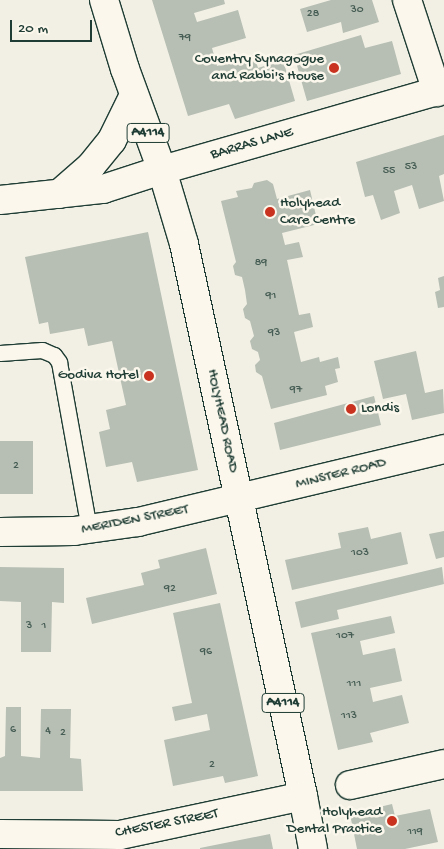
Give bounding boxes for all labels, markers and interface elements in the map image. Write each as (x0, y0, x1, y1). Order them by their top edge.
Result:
house number: 30 (350, 4, 364, 18)
house number: 28 (307, 8, 319, 22)
scale bar (12, 10, 95, 42)
text: 20 m (18, 20, 48, 38)
house number: 79 (179, 32, 191, 46)
place label: Coventry Synagogue and Rabbi's House (195, 50, 324, 85)
marker: Coventry Synagogue and Rabbi's House (328, 62, 340, 74)
road number: A4114 (126, 122, 170, 144)
street label: BARRAS LANE (209, 124, 295, 164)
house number: 53 (405, 161, 417, 175)
house number: 55 (383, 165, 395, 179)
place label: Holyhead Care Centre (280, 194, 355, 229)
marker: Holyhead Care Centre (264, 206, 276, 218)
house number: 89 (255, 257, 267, 271)
house number: 91 (266, 290, 276, 304)
house number: 93 (268, 327, 280, 341)
place label: Godiva Hotel (58, 367, 139, 385)
street label: HOLYHEAD ROAD (202, 367, 242, 475)
marker: Godiva Hotel (143, 370, 155, 382)
house number: 97 (290, 384, 302, 398)
place label: Londis (361, 400, 399, 418)
marker: Londis (345, 403, 357, 415)
street label: MINSTER ROAD (294, 454, 388, 494)
house number: 2 (13, 460, 19, 474)
street label: MERIDEN STREET (80, 501, 190, 539)
house number: 103 (351, 547, 369, 561)
house number: 92 (164, 583, 176, 597)
house number: 3 (26, 620, 32, 634)
house number: 1 (42, 620, 46, 634)
house number: 107 (336, 630, 354, 644)
house number: 96 (200, 646, 212, 660)
house number: 111 (347, 678, 361, 692)
road number: A4114 (260, 691, 306, 714)
house number: 113 (341, 710, 357, 724)
house number: 6 (10, 724, 16, 738)
house number: 4 (45, 725, 51, 739)
house number: 2 (60, 727, 66, 741)
house number: 2 (209, 759, 215, 773)
place label: Holyhead Dental Practice (287, 803, 382, 838)
street label: CHESTER STREET (114, 805, 220, 843)
marker: Holyhead Dental Practice (386, 815, 398, 827)
house number: 119 (407, 826, 423, 840)

